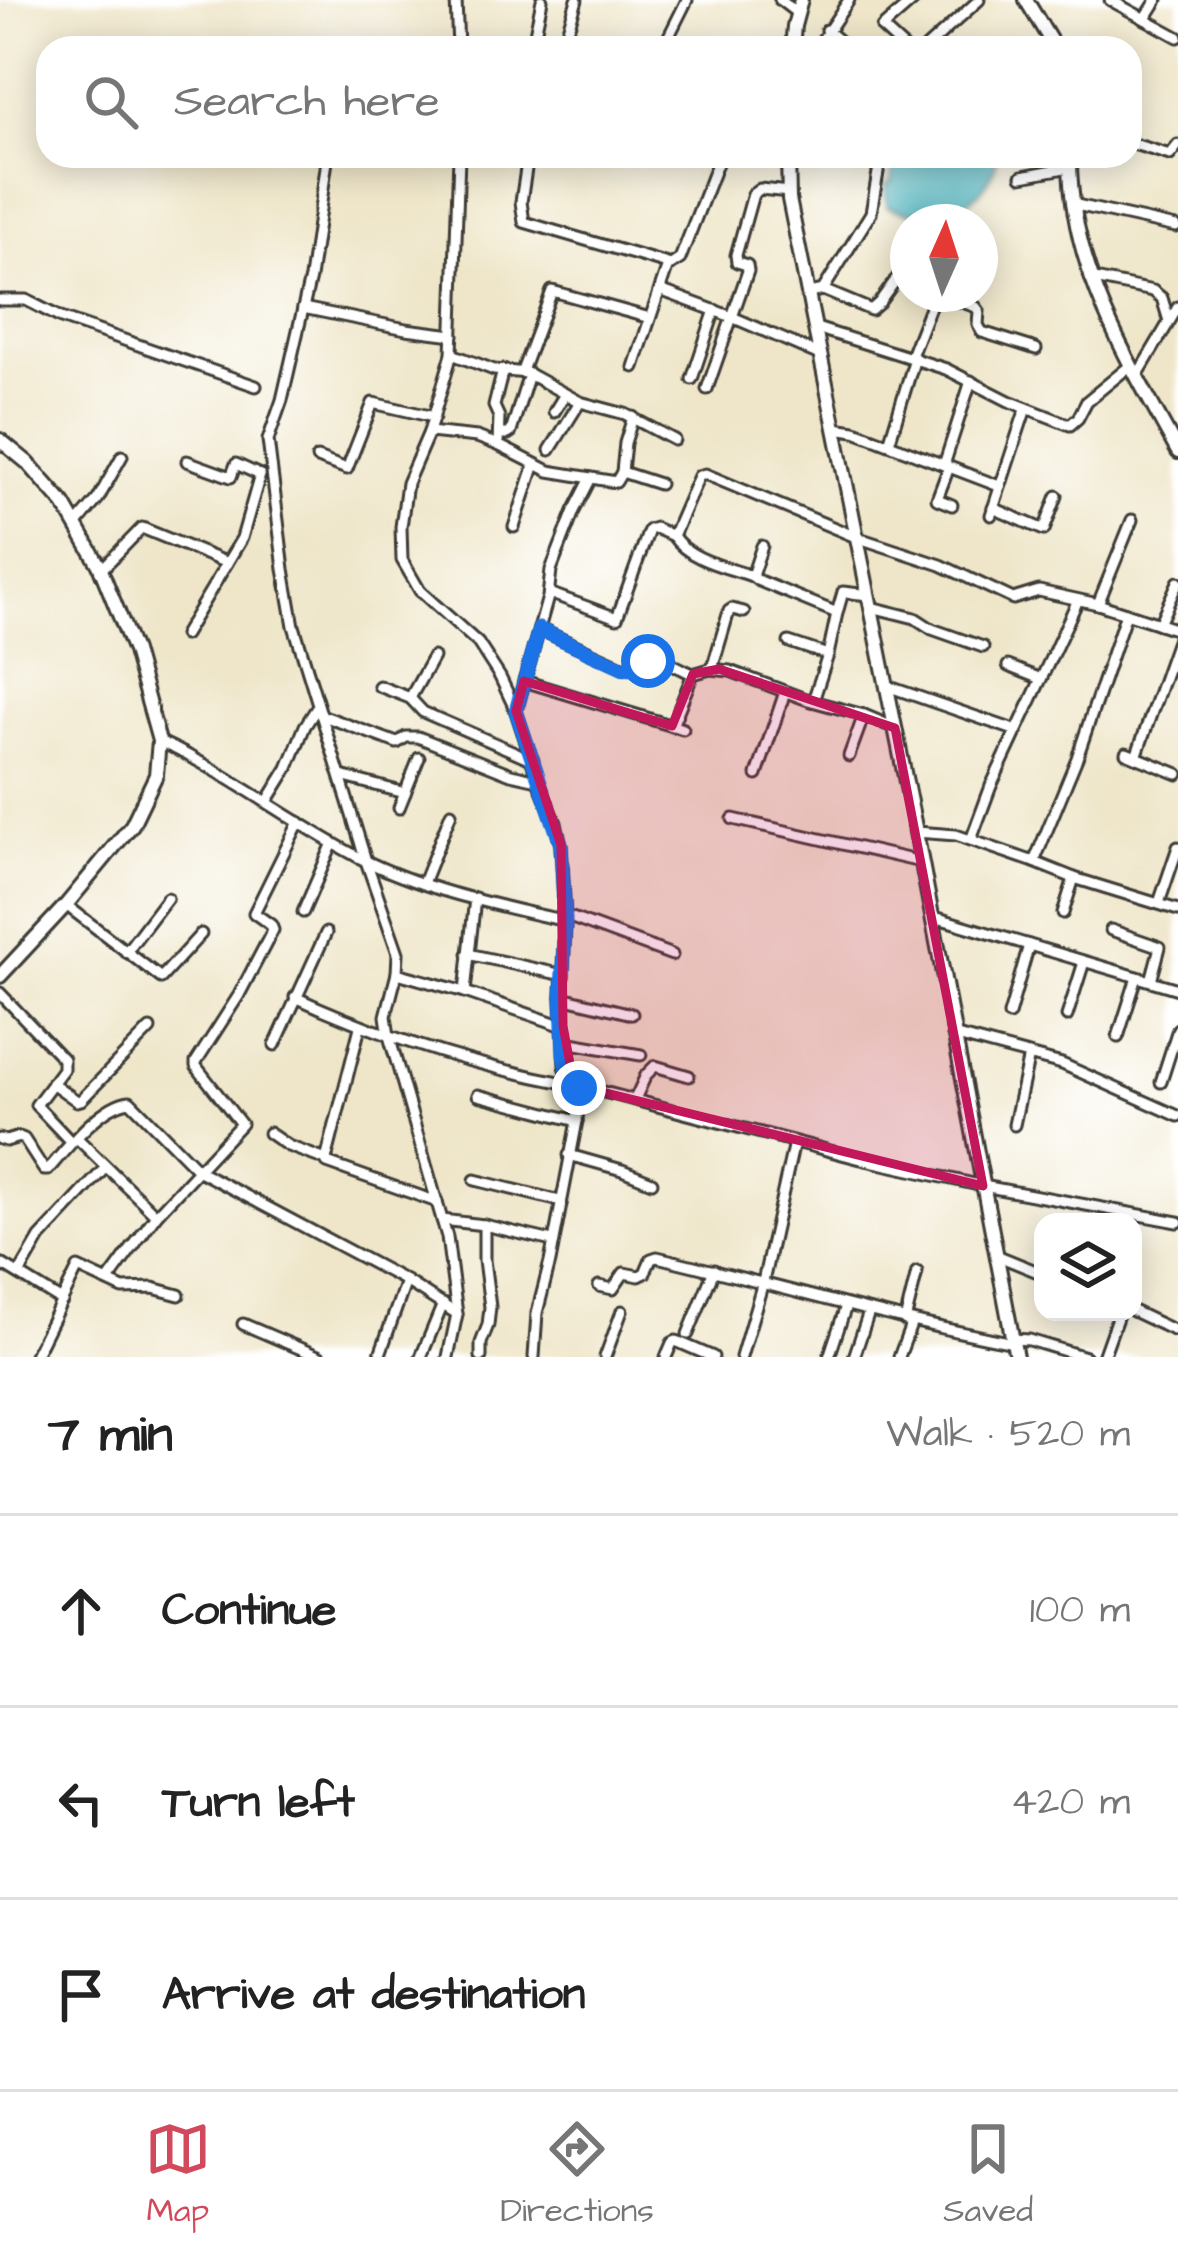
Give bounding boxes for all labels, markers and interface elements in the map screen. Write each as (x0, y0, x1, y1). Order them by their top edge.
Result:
search box (36, 36, 1142, 168)
icon: search (78, 69, 144, 135)
text: Search here (174, 71, 440, 133)
north arrow (890, 204, 998, 312)
route start (621, 634, 675, 688)
route end (552, 1061, 606, 1115)
map controls (1034, 1213, 1142, 1321)
button: layers (1034, 1213, 1142, 1321)
text: 7 min (48, 1400, 173, 1471)
text: Walk · 520 m (886, 1408, 1130, 1462)
icon: ahead (48, 1578, 114, 1644)
text: Continue (162, 1580, 336, 1642)
text: 100 m (1030, 1584, 1130, 1638)
icon: left (48, 1770, 114, 1836)
text: Turn left (162, 1772, 355, 1834)
text: 420 m (1011, 1776, 1130, 1830)
icon: arrive (48, 1962, 114, 2028)
text: Arrive at destination (162, 1964, 585, 2026)
tab: Map (145, 2116, 211, 2234)
tab: Directions (500, 2116, 654, 2234)
tab: Saved (943, 2116, 1033, 2234)

